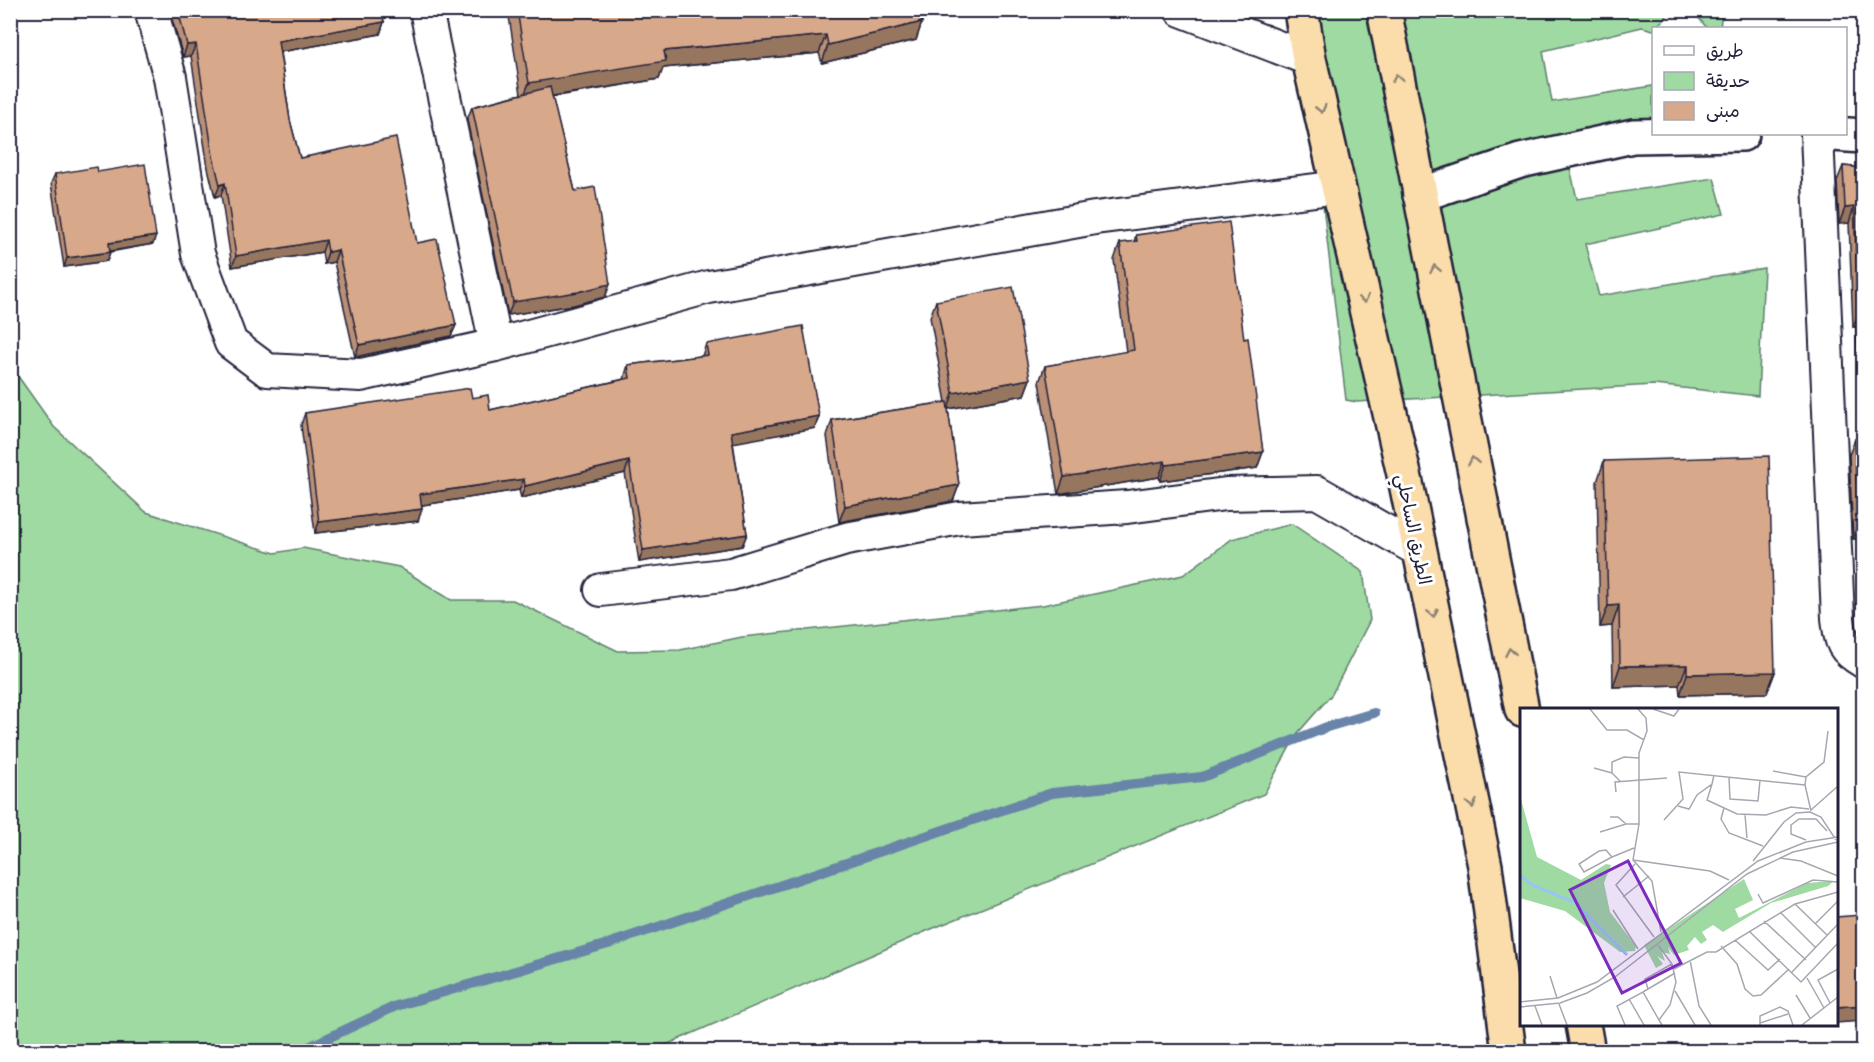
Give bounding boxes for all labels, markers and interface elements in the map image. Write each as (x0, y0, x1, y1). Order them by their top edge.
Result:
legend (1652, 27, 1847, 135)
text: طريق (1706, 36, 1744, 63)
text: حديقة (1706, 66, 1750, 93)
one-way arrow (1391, 73, 1404, 83)
text: مبنى (1706, 96, 1740, 123)
one-way arrow (1313, 104, 1326, 114)
one-way arrow (1429, 265, 1442, 275)
one-way arrow (1357, 294, 1370, 304)
one-way arrow (1467, 456, 1480, 466)
street label: الطريق الساحلي (1386, 471, 1440, 588)
one-way arrow (1426, 607, 1439, 617)
one-way arrow (1504, 647, 1517, 657)
inset map (1520, 708, 1838, 1026)
one-way arrow (1465, 798, 1478, 808)

